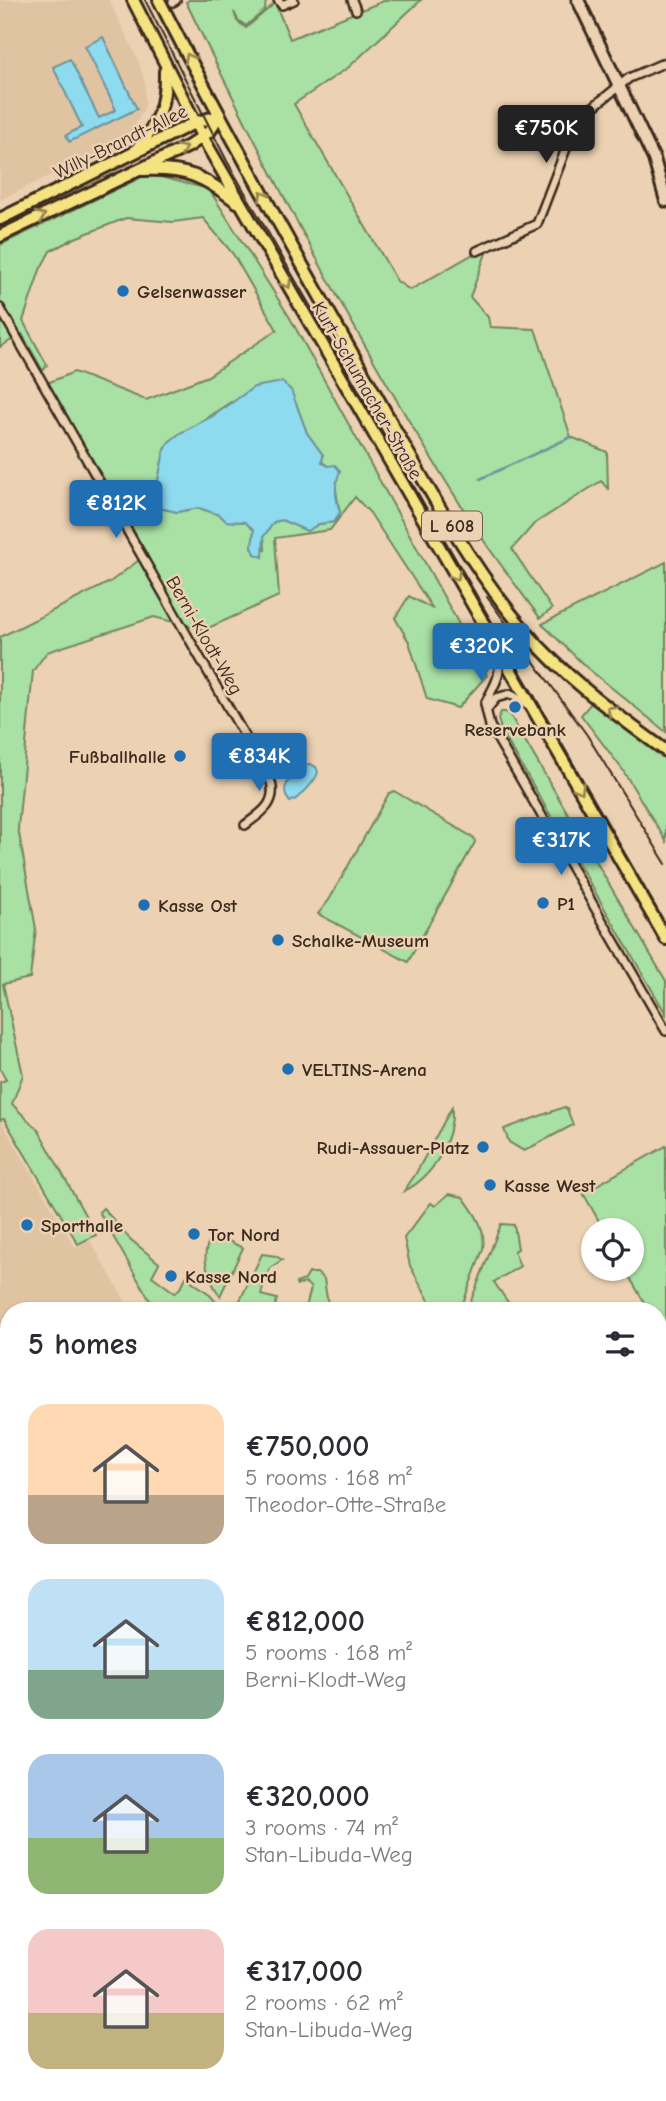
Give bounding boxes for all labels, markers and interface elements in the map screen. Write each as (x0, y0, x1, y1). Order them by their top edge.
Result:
one-way arrow (183, 53, 197, 65)
street label: Willy-Brandt-Allee (50, 100, 191, 184)
pin: €750K (497, 106, 595, 165)
text: €750K (514, 114, 578, 141)
one-way arrow (175, 143, 187, 157)
one-way arrow (258, 189, 271, 202)
one-way arrow (34, 210, 46, 224)
one-way arrow (279, 277, 292, 289)
place label: Gelsenwasser (137, 281, 247, 303)
marker: Gelsenwasser (115, 283, 131, 299)
street label: Kurt-Schumacher-Straße (307, 298, 427, 483)
pin: €812K (67, 480, 165, 540)
text: €812K (85, 489, 147, 516)
road number: L 608 (422, 512, 482, 540)
one-way arrow (448, 569, 461, 582)
street label: Berni-Klodt-Weg (161, 572, 247, 699)
pin: €320K (432, 624, 530, 683)
text: €320K (449, 632, 513, 659)
marker: Reservebank (507, 699, 523, 715)
one-way arrow (607, 706, 619, 719)
place label: Reservebank (464, 719, 567, 741)
pin: €834K (210, 734, 308, 793)
text: €834K (228, 742, 290, 769)
place label: Fußballhalle (69, 746, 166, 768)
marker: Fußballhalle (172, 748, 188, 764)
one-way arrow (571, 781, 584, 794)
pin: €317K (512, 818, 610, 877)
text: €317K (531, 826, 591, 853)
place label: P1 (557, 893, 575, 915)
place label: Kasse Ost (158, 895, 238, 917)
marker: P1 (535, 895, 551, 911)
marker: Kasse Ost (136, 897, 152, 913)
place label: Schalke-Museum (292, 930, 429, 952)
marker: Schalke-Museum (270, 932, 286, 948)
place label: VELTINS-Arena (302, 1059, 427, 1081)
marker: VELTINS-Arena (280, 1061, 296, 1077)
place label: Rudi-Assauer-Platz (316, 1137, 469, 1159)
marker: Rudi-Assauer-Platz (475, 1139, 491, 1155)
place label: Kasse West (504, 1175, 596, 1197)
marker: Kasse West (482, 1177, 498, 1193)
place label: Sporthalle (41, 1215, 123, 1237)
marker: Sporthalle (19, 1217, 35, 1233)
map controls (581, 1218, 644, 1281)
button: locate (581, 1218, 644, 1281)
place label: Tor Nord (208, 1224, 280, 1246)
marker: Tor Nord (186, 1226, 202, 1242)
place label: Kasse Nord (185, 1266, 277, 1288)
marker: Kasse Nord (163, 1268, 179, 1284)
icon: filters (601, 1325, 639, 1363)
text: 5 homes (28, 1327, 137, 1362)
text: €750,000 (245, 1429, 369, 1464)
icon: home (84, 1432, 168, 1516)
text: 5 rooms · 168 m² (245, 1464, 412, 1491)
text: Theodor-Otte-Straße (245, 1491, 446, 1518)
text: €812,000 (245, 1604, 365, 1639)
icon: home (84, 1607, 168, 1691)
text: 5 rooms · 168 m² (245, 1639, 412, 1666)
text: Berni-Klodt-Weg (245, 1666, 407, 1693)
text: €320,000 (245, 1779, 370, 1814)
icon: home (84, 1782, 168, 1866)
text: 3 rooms · 74 m² (245, 1814, 398, 1841)
text: Stan-Libuda-Weg (245, 1841, 413, 1868)
text: €317,000 (245, 1954, 363, 1989)
icon: home (84, 1957, 168, 2041)
text: 2 rooms · 62 m² (245, 1989, 403, 2016)
text: Stan-Libuda-Weg (245, 2016, 413, 2043)

